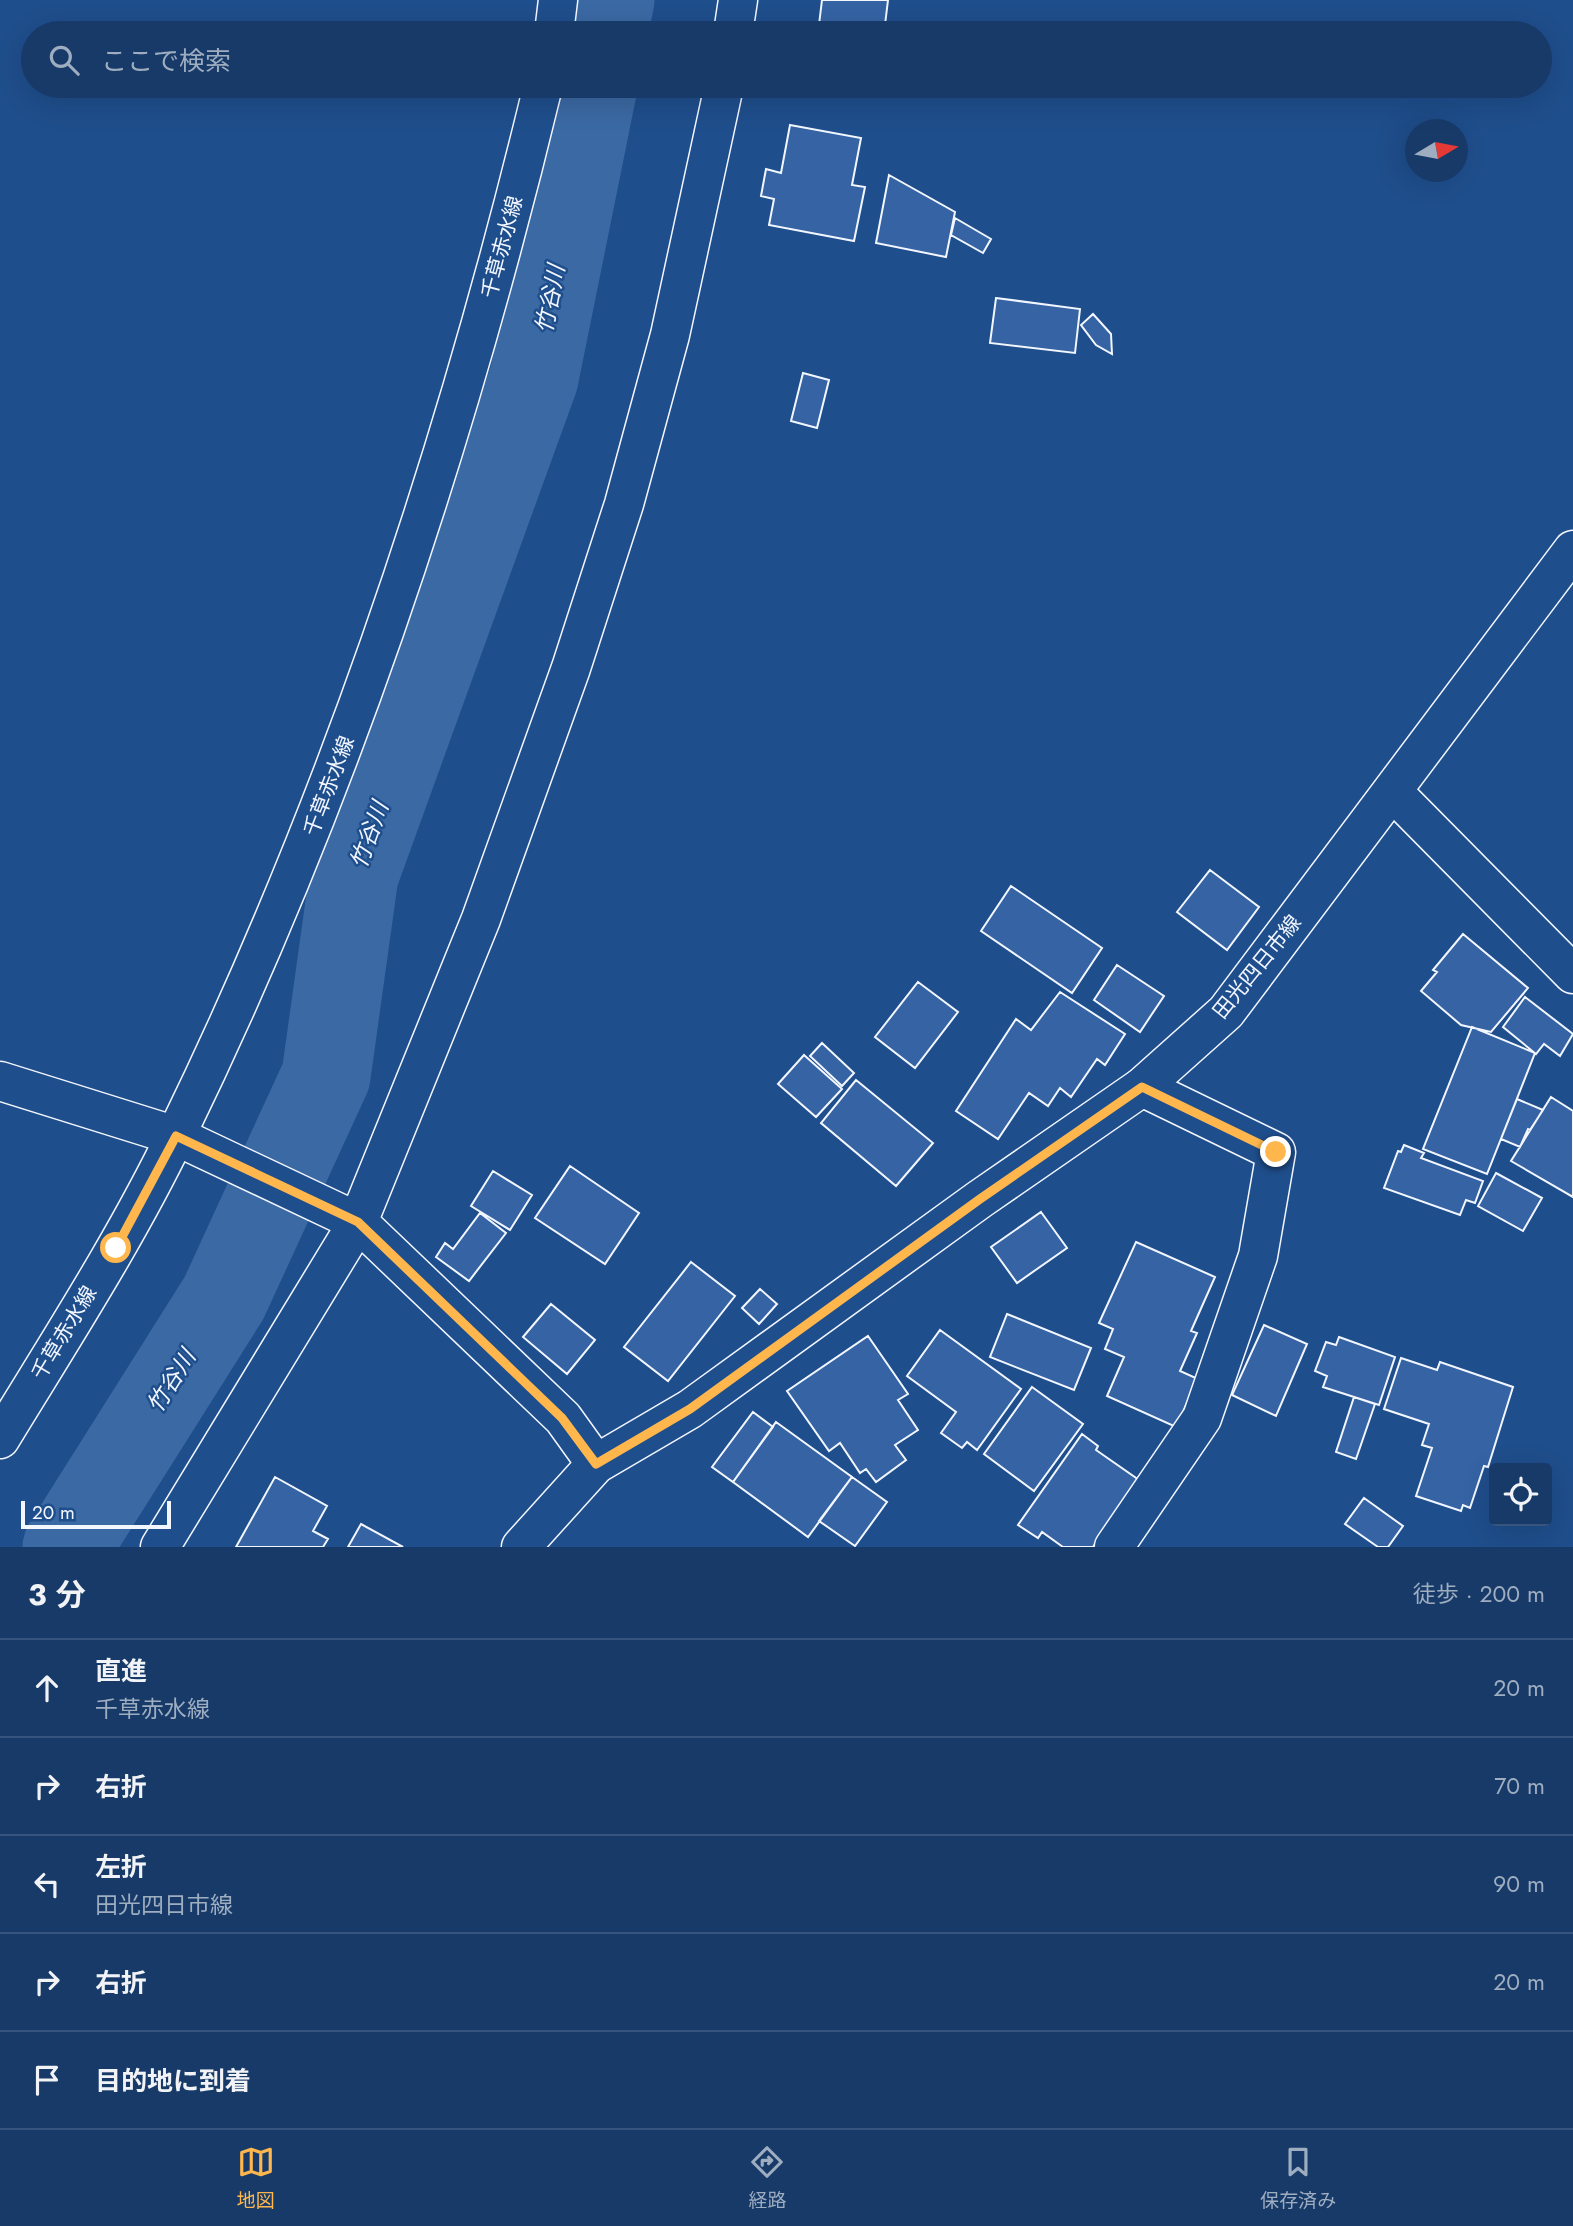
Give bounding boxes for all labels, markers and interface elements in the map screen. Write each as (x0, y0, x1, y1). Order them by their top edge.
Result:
search box (21, 21, 1552, 98)
icon: search (45, 41, 83, 79)
text: ここで検索 (101, 42, 231, 80)
north arrow (1405, 119, 1468, 182)
street label: 千草赤水線 (474, 192, 530, 302)
water label: 竹谷川 (527, 259, 574, 336)
street label: 千草赤水線 (296, 732, 362, 840)
water label: 竹谷川 (341, 794, 398, 873)
street label: 田光四日市線 (1206, 909, 1308, 1025)
route end (1260, 1136, 1291, 1167)
route start (100, 1232, 131, 1263)
street label: 千草赤水線 (24, 1280, 104, 1386)
water label: 竹谷川 (138, 1340, 205, 1419)
map controls (1489, 1463, 1552, 1526)
button: locate (1489, 1463, 1552, 1526)
scale bar (21, 1498, 172, 1530)
text: 20 m (32, 1499, 75, 1526)
text: 3 分 (28, 1573, 86, 1616)
text: 徒歩 · 200 m (1413, 1577, 1545, 1611)
text: 直進 (95, 1652, 147, 1690)
icon: ahead (28, 1669, 66, 1707)
text: 20 m (1493, 1671, 1545, 1705)
text: 千草赤水線 (95, 1692, 210, 1726)
icon: right (28, 1767, 66, 1805)
text: 右折 (95, 1768, 147, 1806)
text: 70 m (1494, 1769, 1545, 1803)
text: 左折 (95, 1848, 147, 1886)
icon: left (28, 1865, 66, 1903)
text: 90 m (1493, 1867, 1545, 1901)
text: 田光四日市線 (95, 1888, 233, 1922)
icon: right (28, 1963, 66, 2001)
text: 右折 (95, 1964, 147, 2002)
text: 20 m (1493, 1965, 1545, 1999)
icon: arrive (28, 2061, 66, 2099)
text: 目的地に到着 (95, 2062, 251, 2100)
tab: 地図 (237, 2143, 275, 2214)
tab: 経路 (748, 2143, 786, 2214)
tab: 保存済み (1260, 2143, 1336, 2214)

